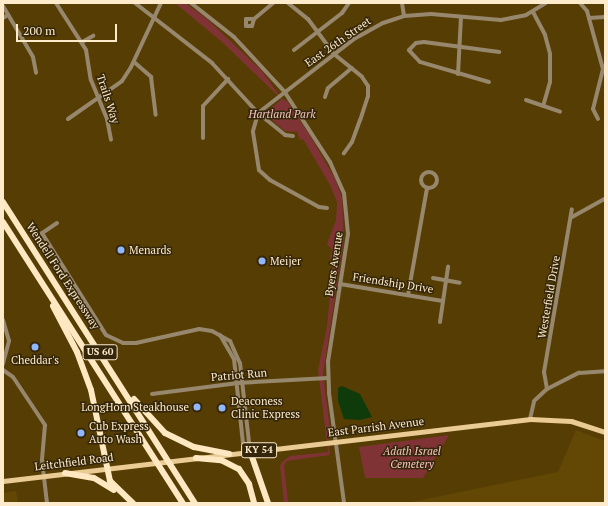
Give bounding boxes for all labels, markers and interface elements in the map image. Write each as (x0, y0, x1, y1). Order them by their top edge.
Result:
street label: East 26th Street (302, 14, 374, 70)
scale bar (18, 16, 119, 42)
text: 200 m (23, 23, 55, 38)
street label: Trails Way (94, 73, 122, 125)
park label: Hartland Park (248, 107, 316, 121)
street label: Wendell Ford Expressway (24, 220, 102, 332)
street label: Byers Avenue (322, 231, 346, 297)
place label: Menards (129, 243, 171, 257)
marker: Menards (116, 245, 126, 255)
place label: Meijer (270, 254, 301, 268)
street label: Westerfield Drive (535, 254, 563, 340)
marker: Meijer (257, 256, 267, 266)
street label: Friendship Drive (352, 270, 434, 296)
marker: Cheddar's (30, 342, 40, 352)
road number: US 60 (82, 344, 118, 360)
place label: Cheddar's (11, 353, 59, 367)
street label: Patriot Run (210, 366, 268, 384)
place label: Deaconess Clinic Express (231, 395, 300, 421)
place label: LongHorn Steakhouse (81, 400, 189, 414)
marker: LongHorn Steakhouse (192, 402, 202, 412)
marker: Deaconess Clinic Express (216, 402, 228, 414)
street label: East Parrish Avenue (327, 415, 425, 439)
place label: Cub Express Auto Wash (89, 420, 149, 446)
marker: Cub Express Auto Wash (76, 428, 86, 438)
road number: KY 54 (241, 442, 277, 458)
park label: Adath Israel Cemetery (383, 445, 441, 471)
street label: Leitchfield Road (34, 451, 114, 473)

